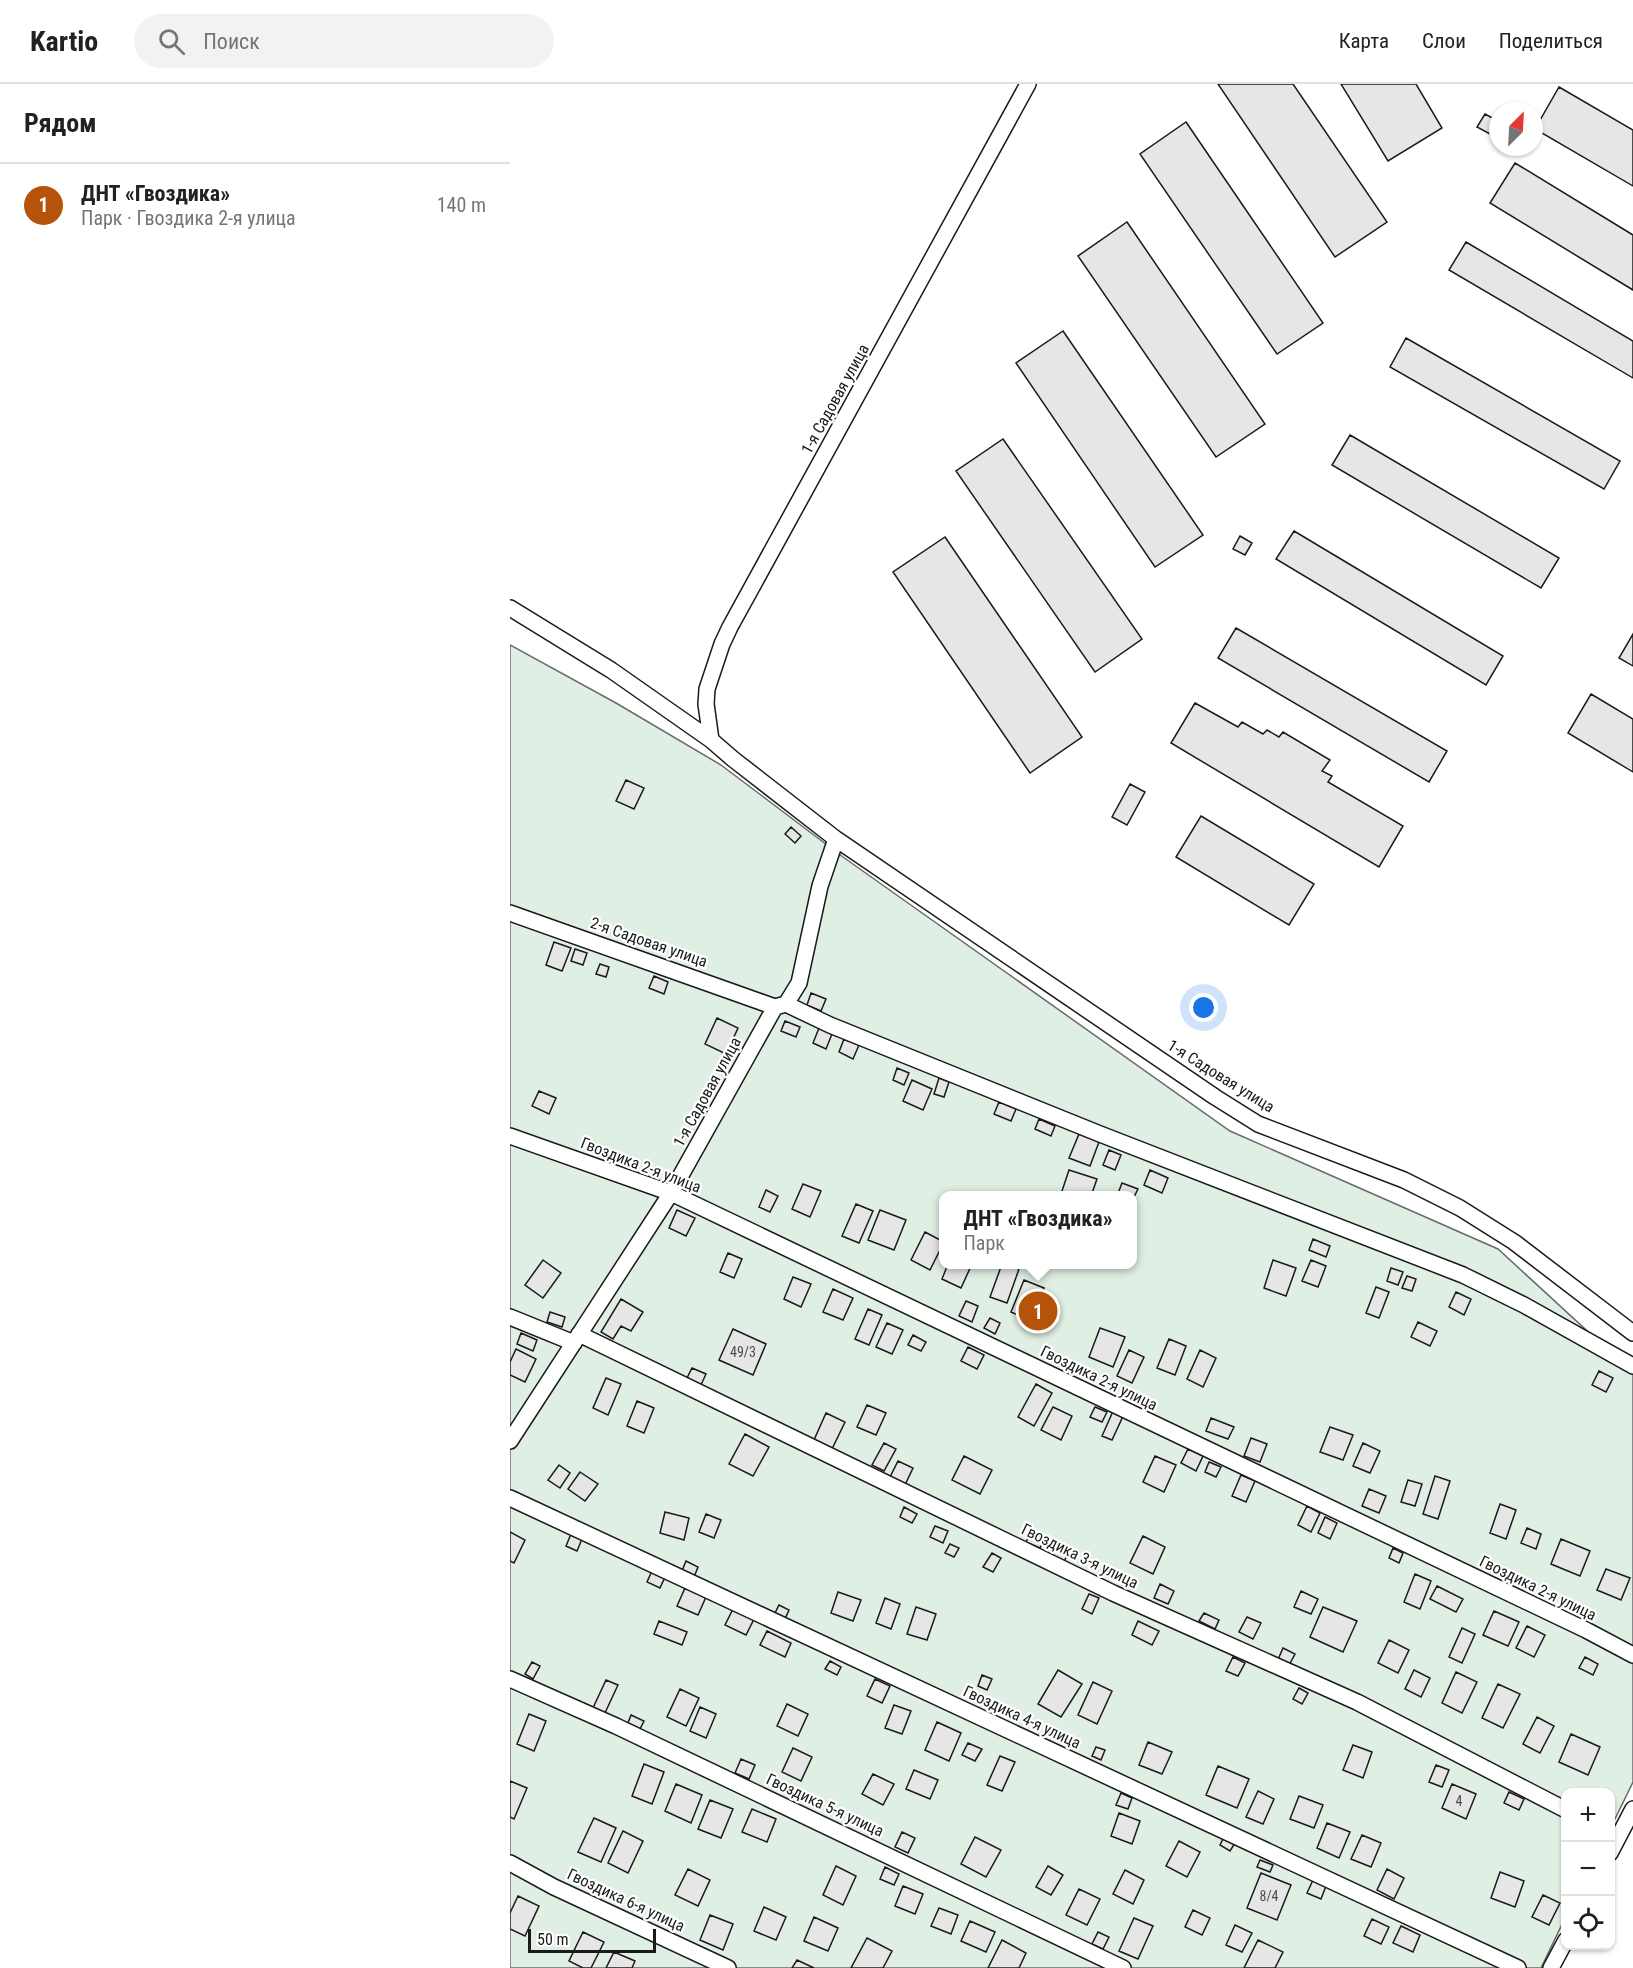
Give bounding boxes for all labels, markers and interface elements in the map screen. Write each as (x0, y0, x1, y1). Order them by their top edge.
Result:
search box (134, 14, 554, 68)
text: Kartio (30, 25, 98, 58)
icon: search (155, 25, 188, 58)
text: Поиск (203, 29, 260, 54)
text: Карта (1339, 29, 1389, 53)
text: Слои (1422, 29, 1466, 53)
text: Поделиться (1499, 29, 1603, 53)
north arrow (1489, 102, 1543, 156)
text: Рядом (24, 108, 96, 138)
text: ДНТ «Гвоздика» (81, 181, 230, 206)
text: 1 (38, 193, 49, 217)
text: 140 m (437, 193, 486, 217)
text: Парк · Гвоздика 2-я улица (81, 206, 296, 230)
street label: 1-я Садовая улица (797, 341, 873, 457)
street label: 2-я Садовая улица (588, 913, 710, 971)
your location (1189, 993, 1218, 1022)
street label: 1-я Садовая улица (669, 1034, 745, 1150)
street label: 1-я Садовая улица (1164, 1036, 1278, 1116)
street label: Гвоздика 2-я улица (578, 1133, 704, 1197)
popup (939, 1191, 1137, 1269)
text: ДНТ «Гвоздика» (963, 1206, 1113, 1231)
text: Парк (963, 1231, 1005, 1255)
pin: 1 (1018, 1288, 1058, 1334)
street label: Гвоздика 2-я улица (1038, 1342, 1160, 1414)
house number: 49/3 (730, 1344, 756, 1360)
street label: Гвоздика 3-я улица (1019, 1520, 1141, 1592)
street label: Гвоздика 2-я улица (1477, 1552, 1599, 1624)
street label: Гвоздика 4-я улица (960, 1681, 1084, 1753)
street label: Гвоздика 5-я улица (763, 1769, 887, 1841)
map controls (1561, 1788, 1615, 1950)
button: + (1561, 1788, 1615, 1842)
house number: 4 (1456, 1793, 1463, 1809)
button: − (1561, 1842, 1615, 1896)
street label: Гвоздика 6-я улица (564, 1864, 688, 1936)
house number: 8/4 (1259, 1888, 1279, 1904)
button: locate (1561, 1896, 1615, 1950)
scale bar (528, 1926, 656, 1954)
text: 50 m (537, 1930, 569, 1949)

